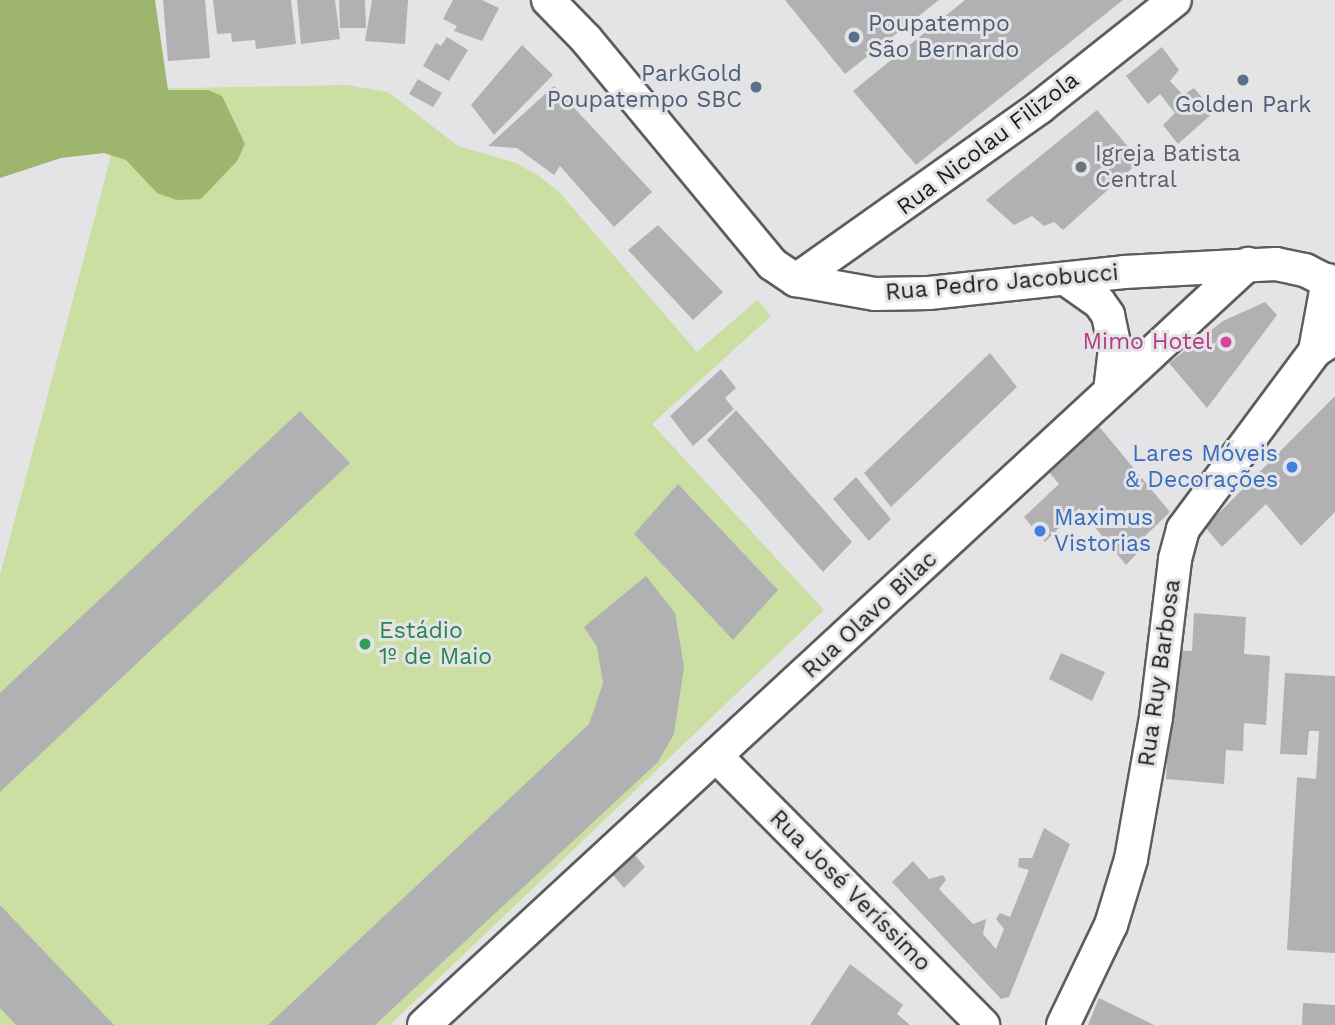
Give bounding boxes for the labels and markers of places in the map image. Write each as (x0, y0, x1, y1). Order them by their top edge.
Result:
place label: Poupatempo São Bernardo (868, 10, 1019, 64)
marker: Poupatempo São Bernardo (846, 29, 862, 45)
place label: ParkGold Poupatempo SBC (547, 60, 742, 114)
marker: Golden Park (1235, 72, 1251, 88)
marker: ParkGold Poupatempo SBC (748, 79, 764, 95)
place label: Golden Park (1175, 91, 1311, 119)
place label: Igreja Batista Central (1095, 140, 1241, 194)
marker: Igreja Batista Central (1073, 159, 1089, 175)
place label: Mimo Hotel (1082, 328, 1212, 356)
marker: Mimo Hotel (1218, 334, 1234, 350)
place label: Lares Móveis & Decorações (1125, 440, 1278, 494)
marker: Lares Móveis & Decorações (1284, 459, 1300, 475)
place label: Maximus Vistorias (1054, 504, 1153, 558)
marker: Maximus Vistorias (1032, 523, 1048, 539)
place label: Estádio 1º de Maio (379, 617, 492, 671)
marker: Estádio 1º de Maio (357, 636, 373, 652)

